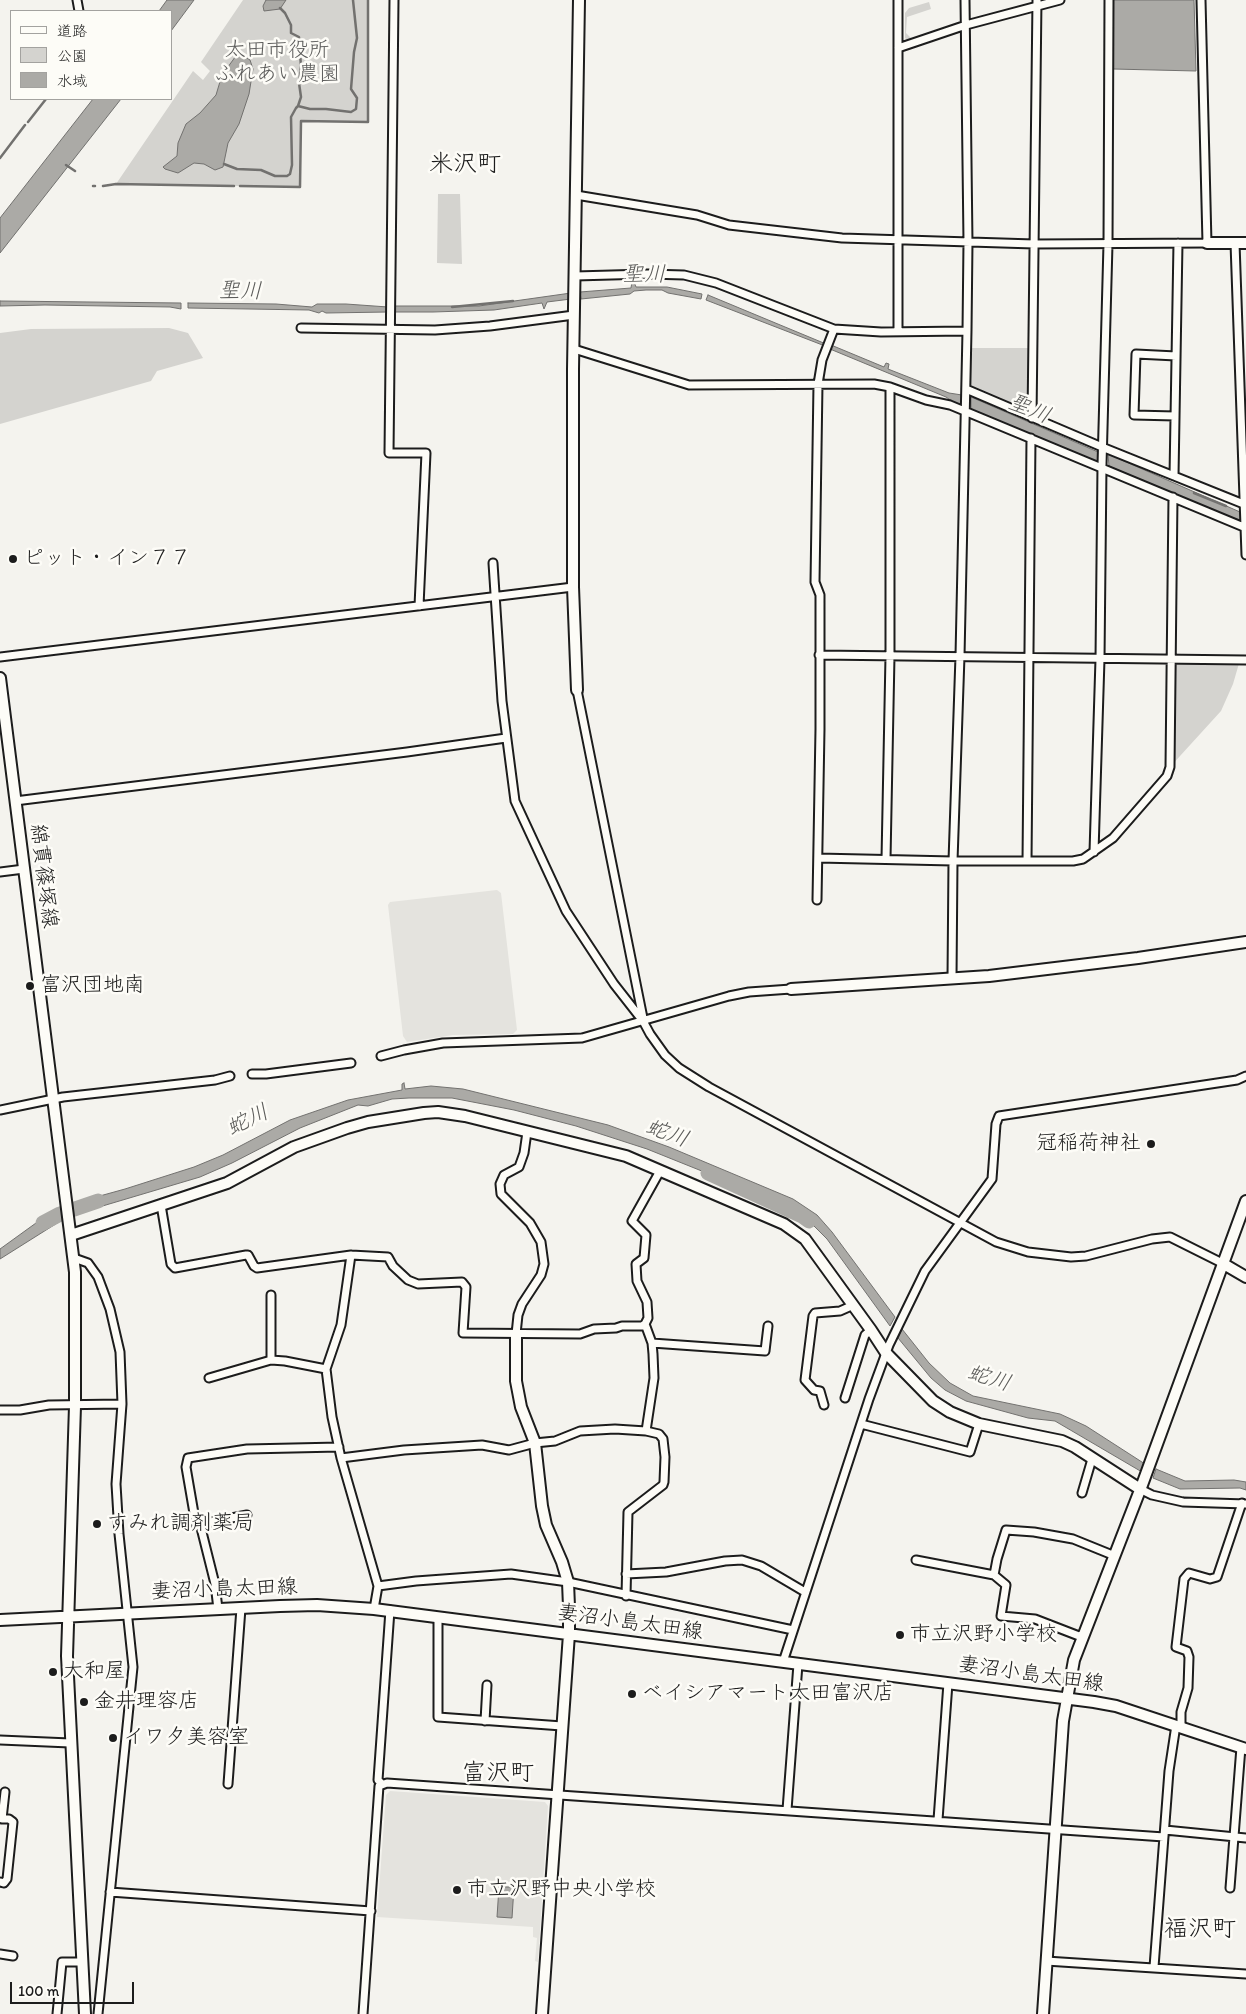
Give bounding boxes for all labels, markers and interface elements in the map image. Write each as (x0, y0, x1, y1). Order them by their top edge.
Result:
legend (10, 10, 172, 100)
text: 道路 (57, 22, 87, 40)
park label: 太田市役所 ふれあい農園 (214, 38, 340, 88)
text: 公園 (57, 47, 87, 65)
text: 水域 (57, 72, 87, 90)
district label: 米沢町 (429, 151, 501, 179)
water label: 聖川 (622, 262, 666, 288)
water label: 聖川 (218, 278, 262, 306)
water label: 聖川 (1004, 390, 1054, 430)
place label: ピット・イン７７ (23, 546, 191, 572)
marker: ピット・イン７７ (7, 553, 19, 565)
street label: 綿貫篠塚線 (24, 822, 62, 930)
place label: 富沢団地南 (40, 973, 145, 999)
marker: 富沢団地南 (24, 980, 36, 992)
water label: 蛇川 (222, 1099, 274, 1143)
water label: 蛇川 (642, 1114, 692, 1154)
place label: 冠稲荷神社 (1036, 1131, 1141, 1157)
marker: 冠稲荷神社 (1145, 1138, 1157, 1150)
water label: 蛇川 (964, 1360, 1014, 1398)
place label: すみれ調剤薬局 (107, 1511, 254, 1537)
marker: すみれ調剤薬局 (91, 1518, 103, 1530)
street label: 妻沼小島太田線 (150, 1575, 298, 1605)
street label: 妻沼小島太田線 (555, 1600, 705, 1646)
place label: 市立沢野小学校 (910, 1622, 1057, 1648)
marker: 市立沢野小学校 (894, 1629, 906, 1641)
street label: 妻沼小島太田線 (956, 1652, 1106, 1698)
place label: 大和屋 (63, 1659, 126, 1685)
marker: 大和屋 (47, 1666, 59, 1678)
place label: ベイシアマート太田富沢店 (642, 1681, 894, 1707)
marker: ベイシアマート太田富沢店 (626, 1688, 638, 1700)
place label: 金井理容店 (94, 1689, 199, 1715)
marker: 金井理容店 (78, 1696, 90, 1708)
place label: イワ夕美容室 (123, 1725, 249, 1751)
marker: イワ夕美容室 (107, 1732, 119, 1744)
district label: 富沢町 (462, 1760, 534, 1788)
place label: 市立沢野中央小学校 (467, 1877, 656, 1903)
marker: 市立沢野中央小学校 (451, 1884, 463, 1896)
district label: 福沢町 (1164, 1916, 1236, 1944)
scale bar (12, 1972, 136, 2004)
text: 100 m (18, 1982, 59, 2000)

